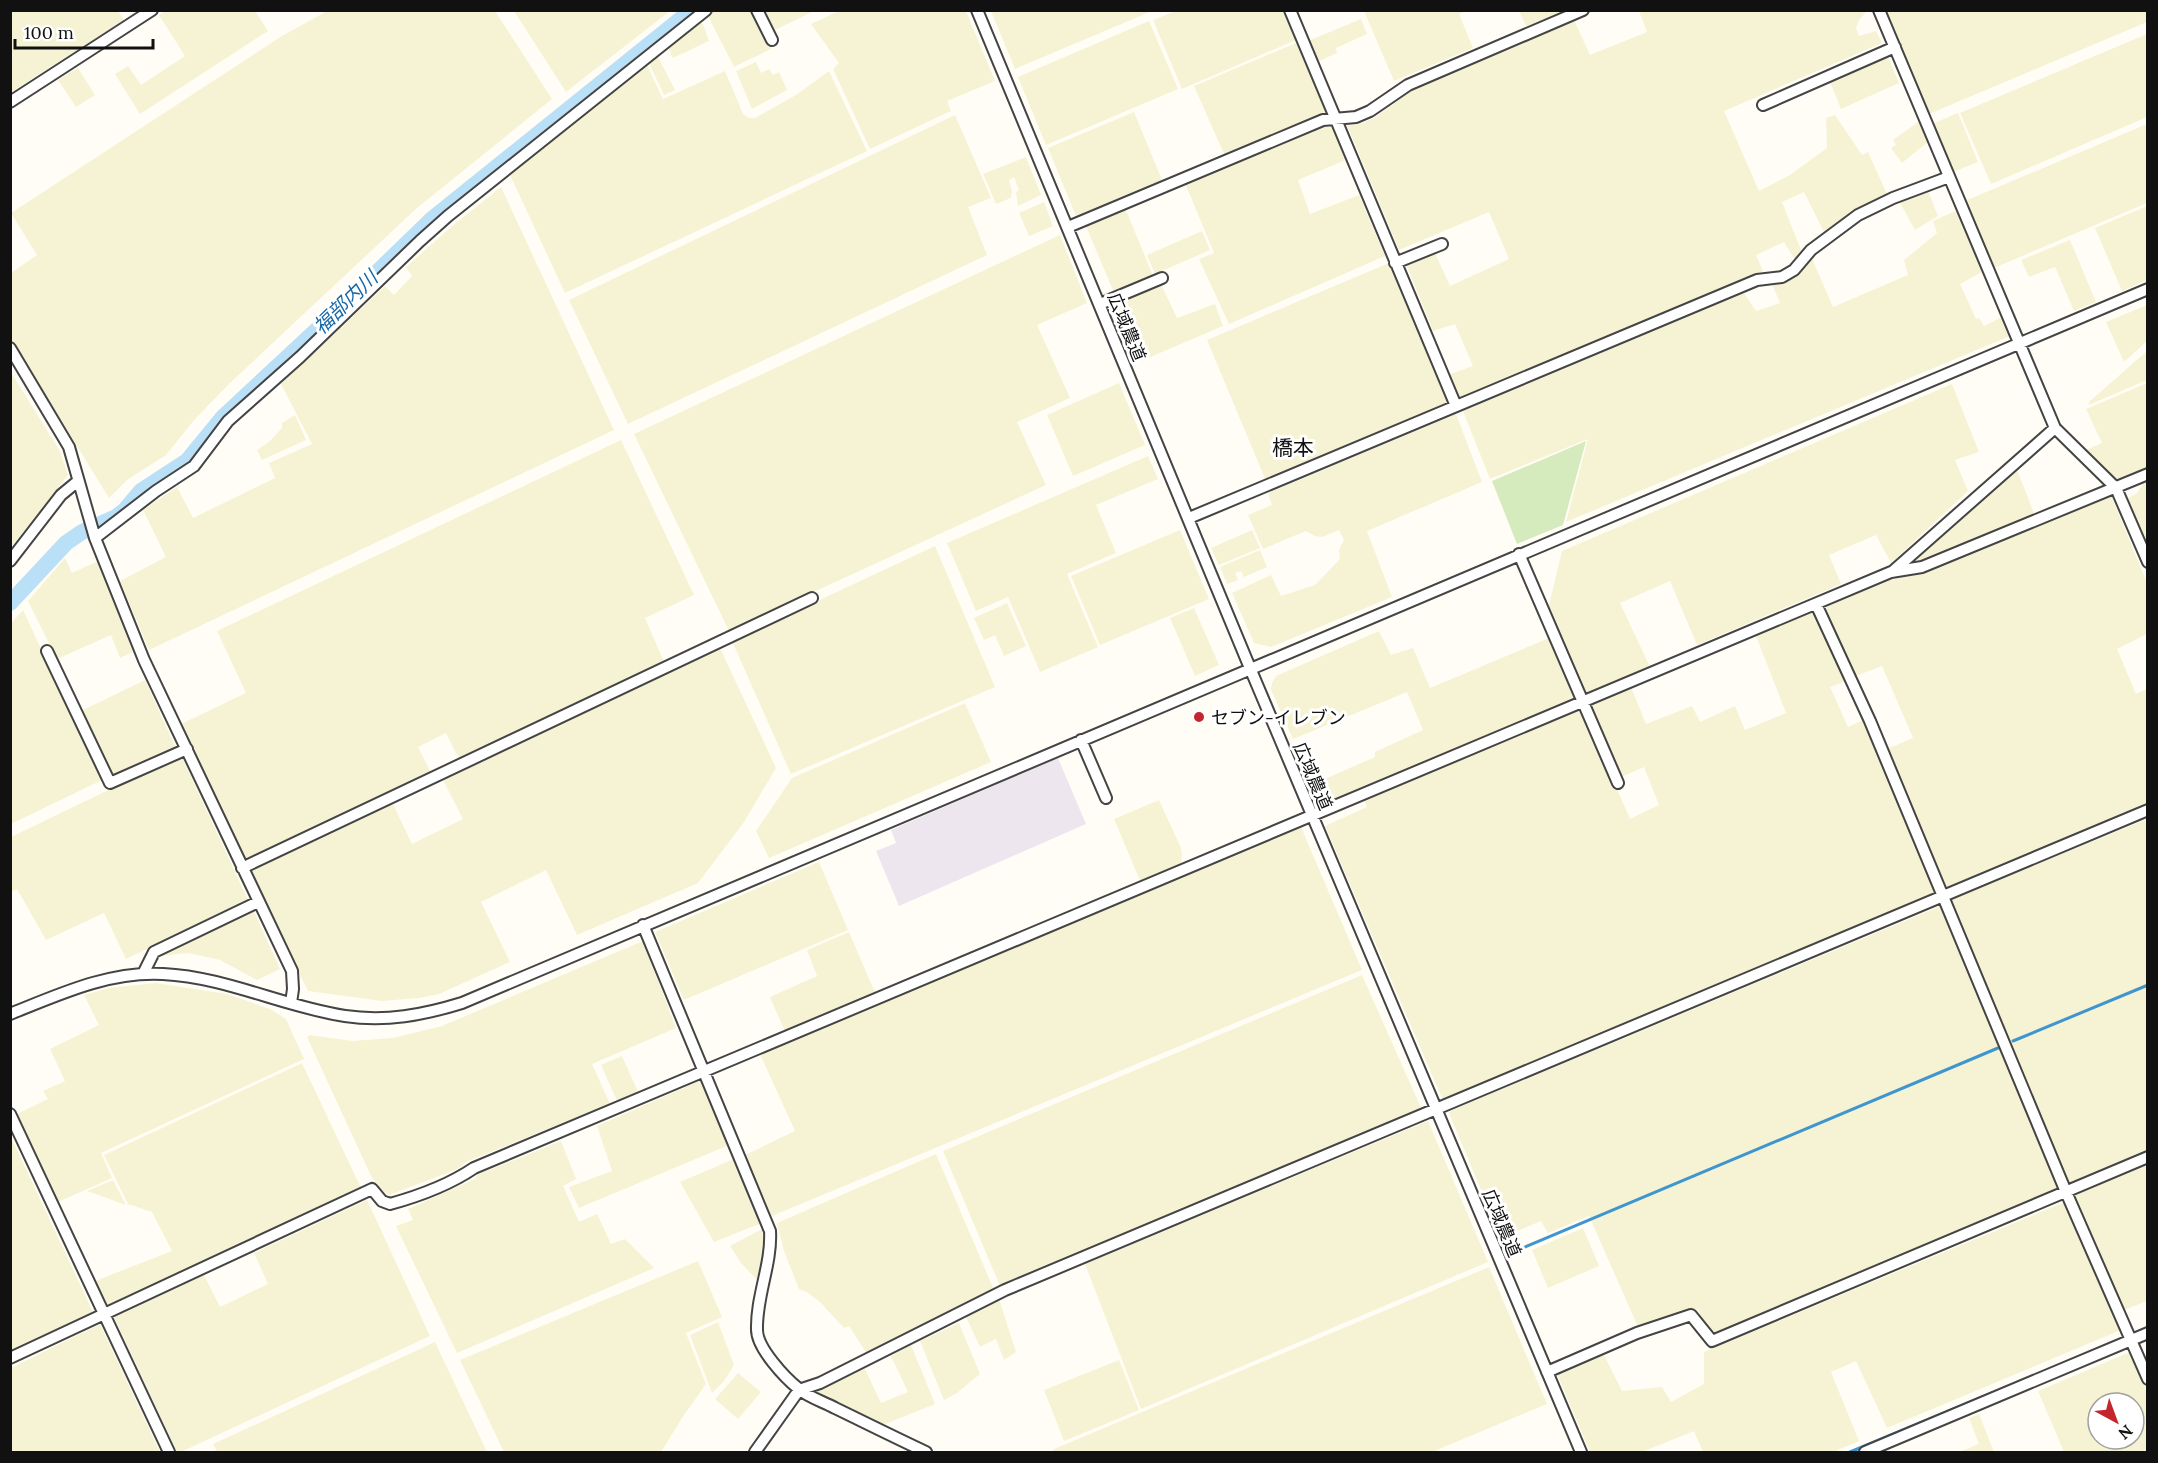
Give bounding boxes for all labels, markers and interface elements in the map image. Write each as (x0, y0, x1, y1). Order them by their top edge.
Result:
scale bar (15, 12, 153, 50)
text: 100 m (24, 21, 74, 44)
water label: 福部内川 (308, 264, 384, 339)
street label: 広域農道 (1103, 289, 1151, 365)
district label: 橋本 (1272, 434, 1314, 461)
place label: セブン-イレブン (1211, 706, 1346, 729)
marker: セブン-イレブン (1192, 710, 1206, 724)
street label: 広域農道 (1288, 738, 1338, 814)
street label: 広域農道 (1477, 1185, 1527, 1261)
north arrow (2086, 1391, 2146, 1451)
text: N (2115, 1421, 2137, 1444)

